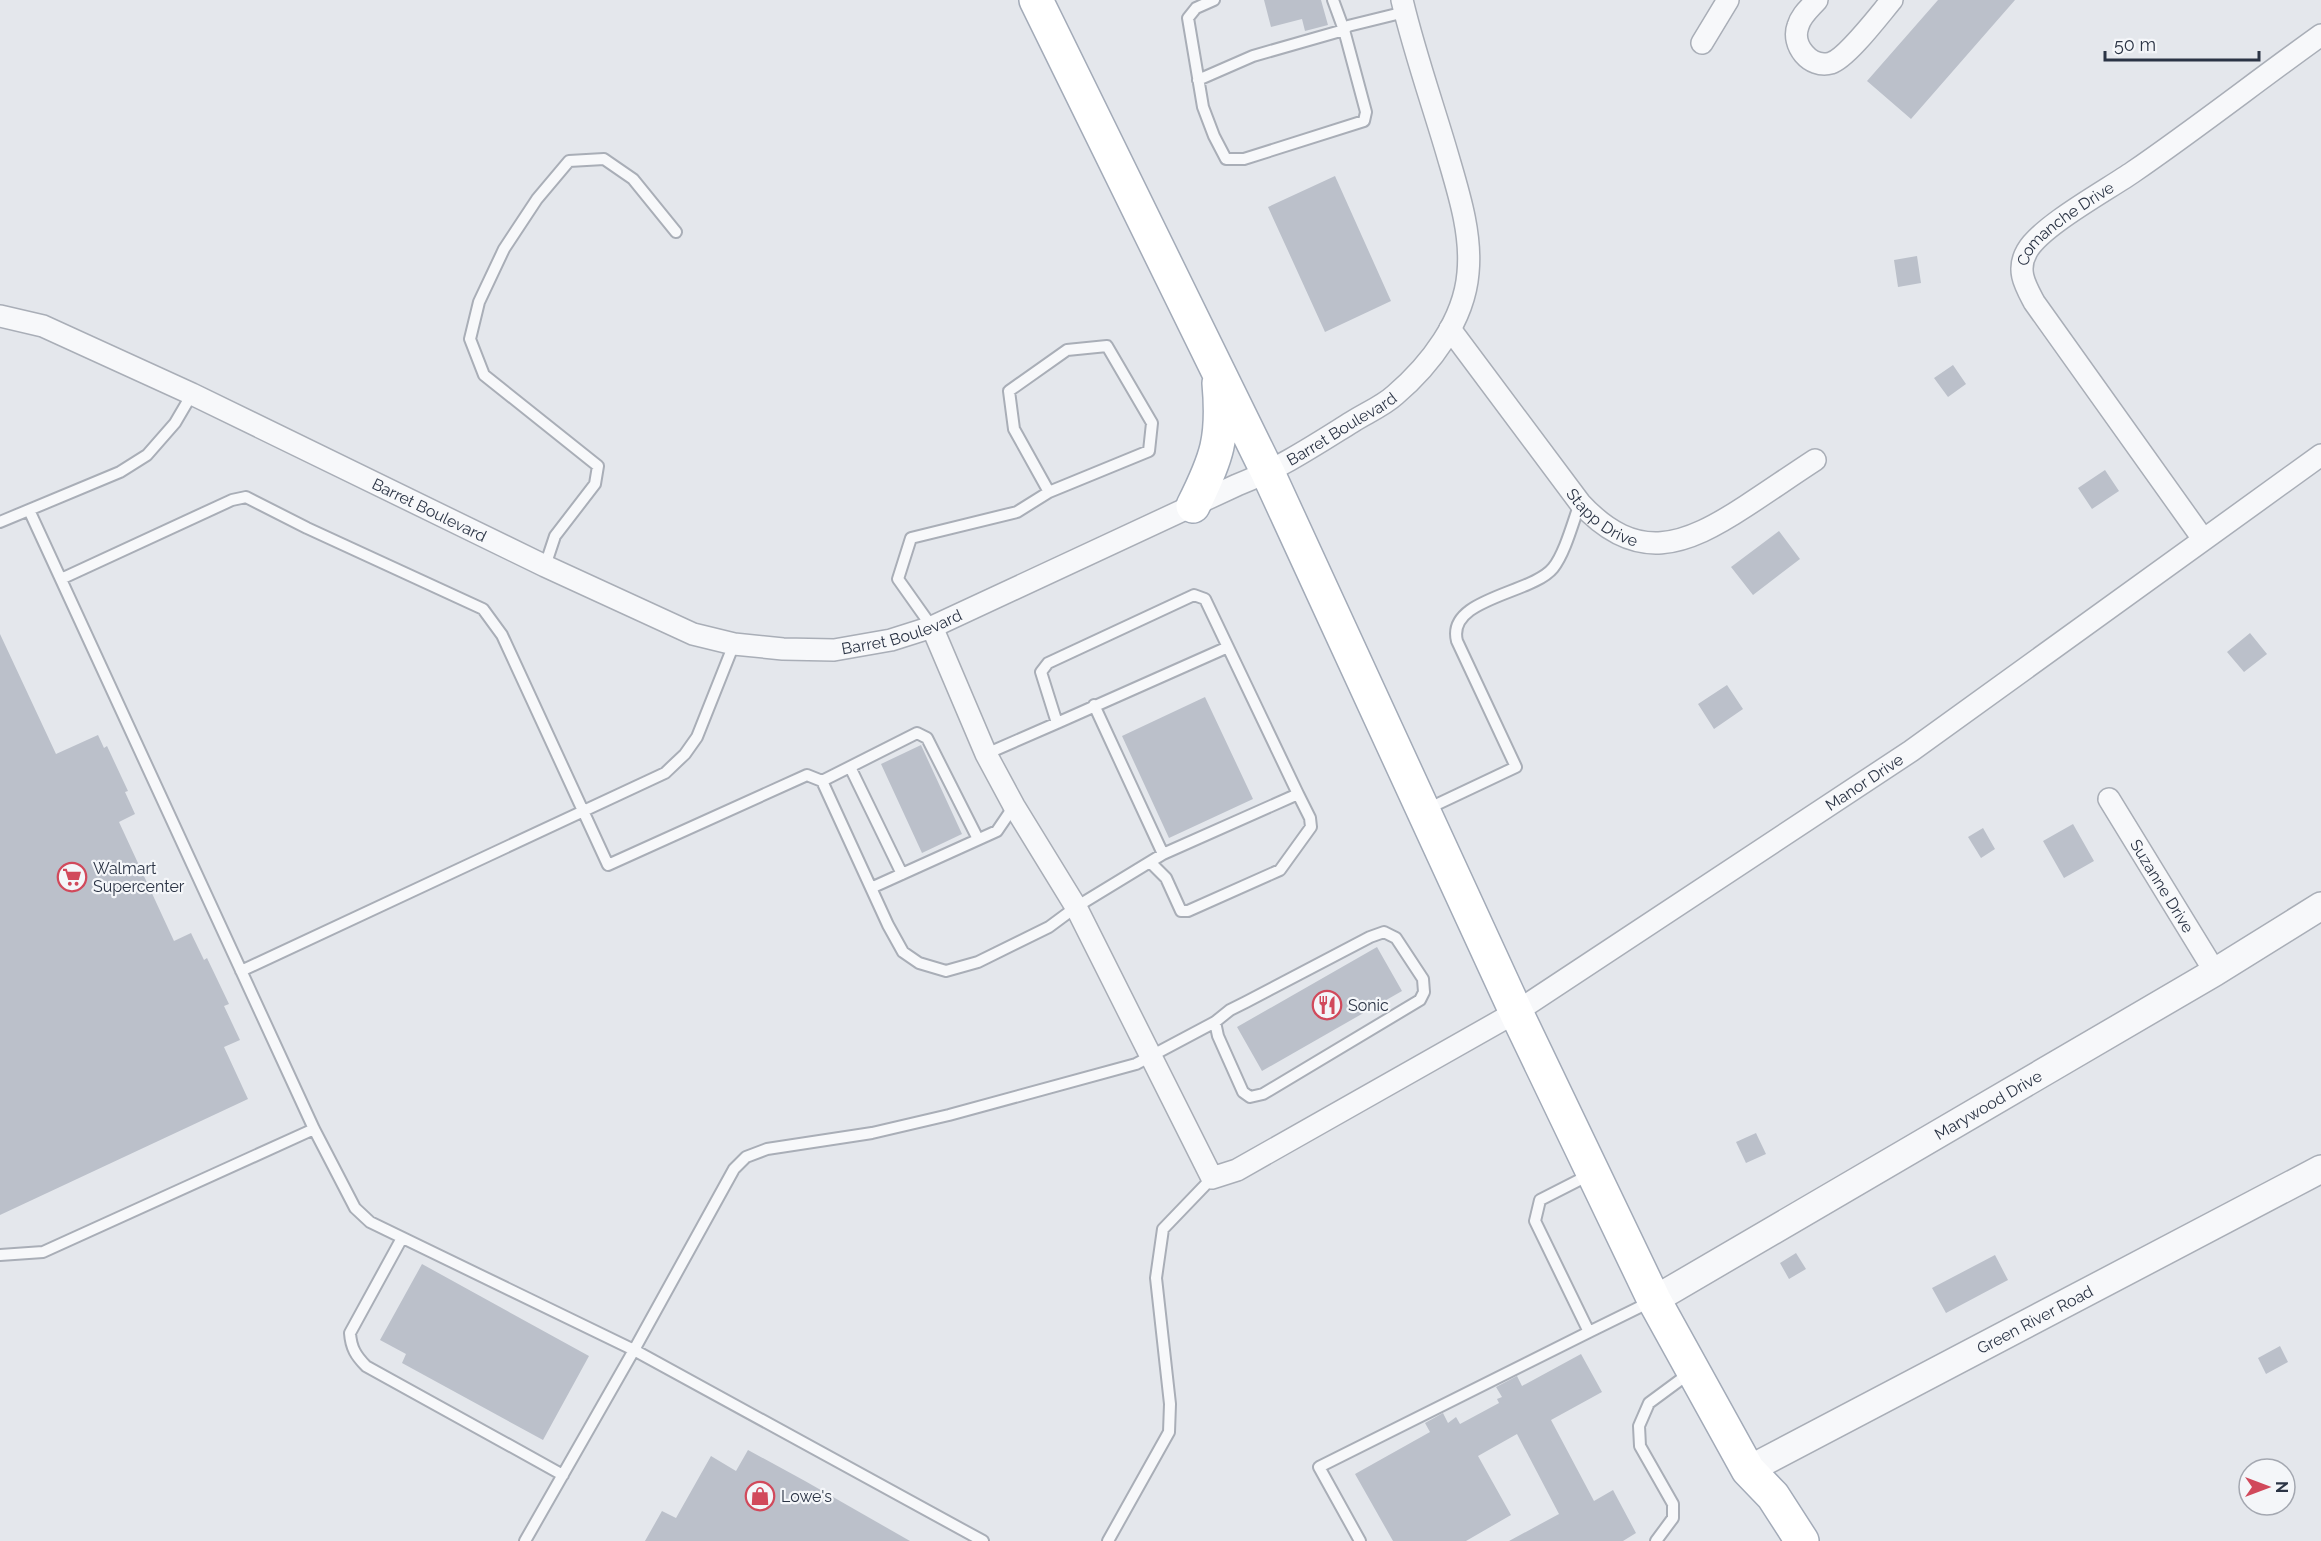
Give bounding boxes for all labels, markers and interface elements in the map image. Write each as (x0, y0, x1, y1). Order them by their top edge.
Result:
scale bar (2105, 24, 2260, 62)
text: 50 m (2114, 34, 2156, 55)
street label: Comanche Drive (2013, 178, 2117, 268)
street label: Barret Boulevard (1283, 389, 1401, 470)
street label: Barret Boulevard (369, 474, 489, 546)
street label: Stapp Drive (1562, 485, 1640, 551)
street label: Barret Boulevard (840, 605, 965, 659)
street label: Manor Drive (1822, 750, 1907, 815)
street label: Suzanne Drive (2126, 836, 2198, 936)
place label: Walmart Supercenter (93, 859, 185, 896)
supermarket icon: Walmart Supercenter (56, 861, 88, 893)
restaurant icon: Sonic (1311, 989, 1343, 1021)
place label: Sonic (1348, 996, 1389, 1015)
street label: Marywood Drive (1931, 1066, 2045, 1144)
street label: Green River Road (1974, 1281, 2096, 1358)
north arrow (2237, 1457, 2297, 1517)
shop icon: Lowe's (744, 1480, 776, 1512)
text: N (2272, 1481, 2291, 1493)
place label: Lowe's (781, 1487, 832, 1506)

